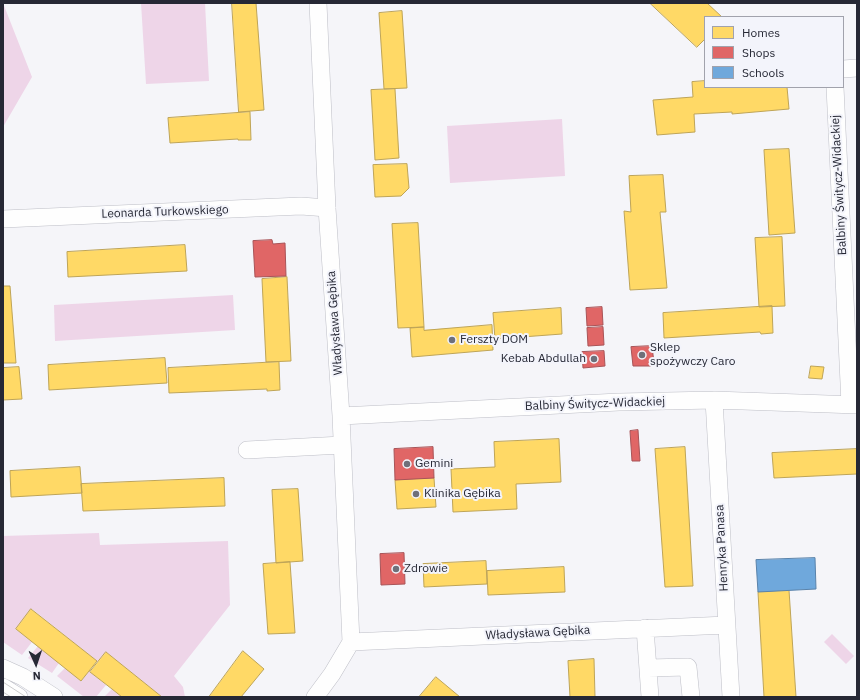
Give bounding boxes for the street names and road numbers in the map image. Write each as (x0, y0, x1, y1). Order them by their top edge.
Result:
street label: Balbiny Świtycz-Widackiej (828, 115, 850, 255)
street label: Leonarda Turkowskiego (101, 203, 229, 221)
street label: Władysława Gębika (324, 270, 346, 376)
street label: Balbiny Świtycz-Widackiej (525, 394, 665, 414)
street label: Henryka Panasa (713, 504, 731, 592)
street label: Władysława Gębika (485, 623, 591, 643)

